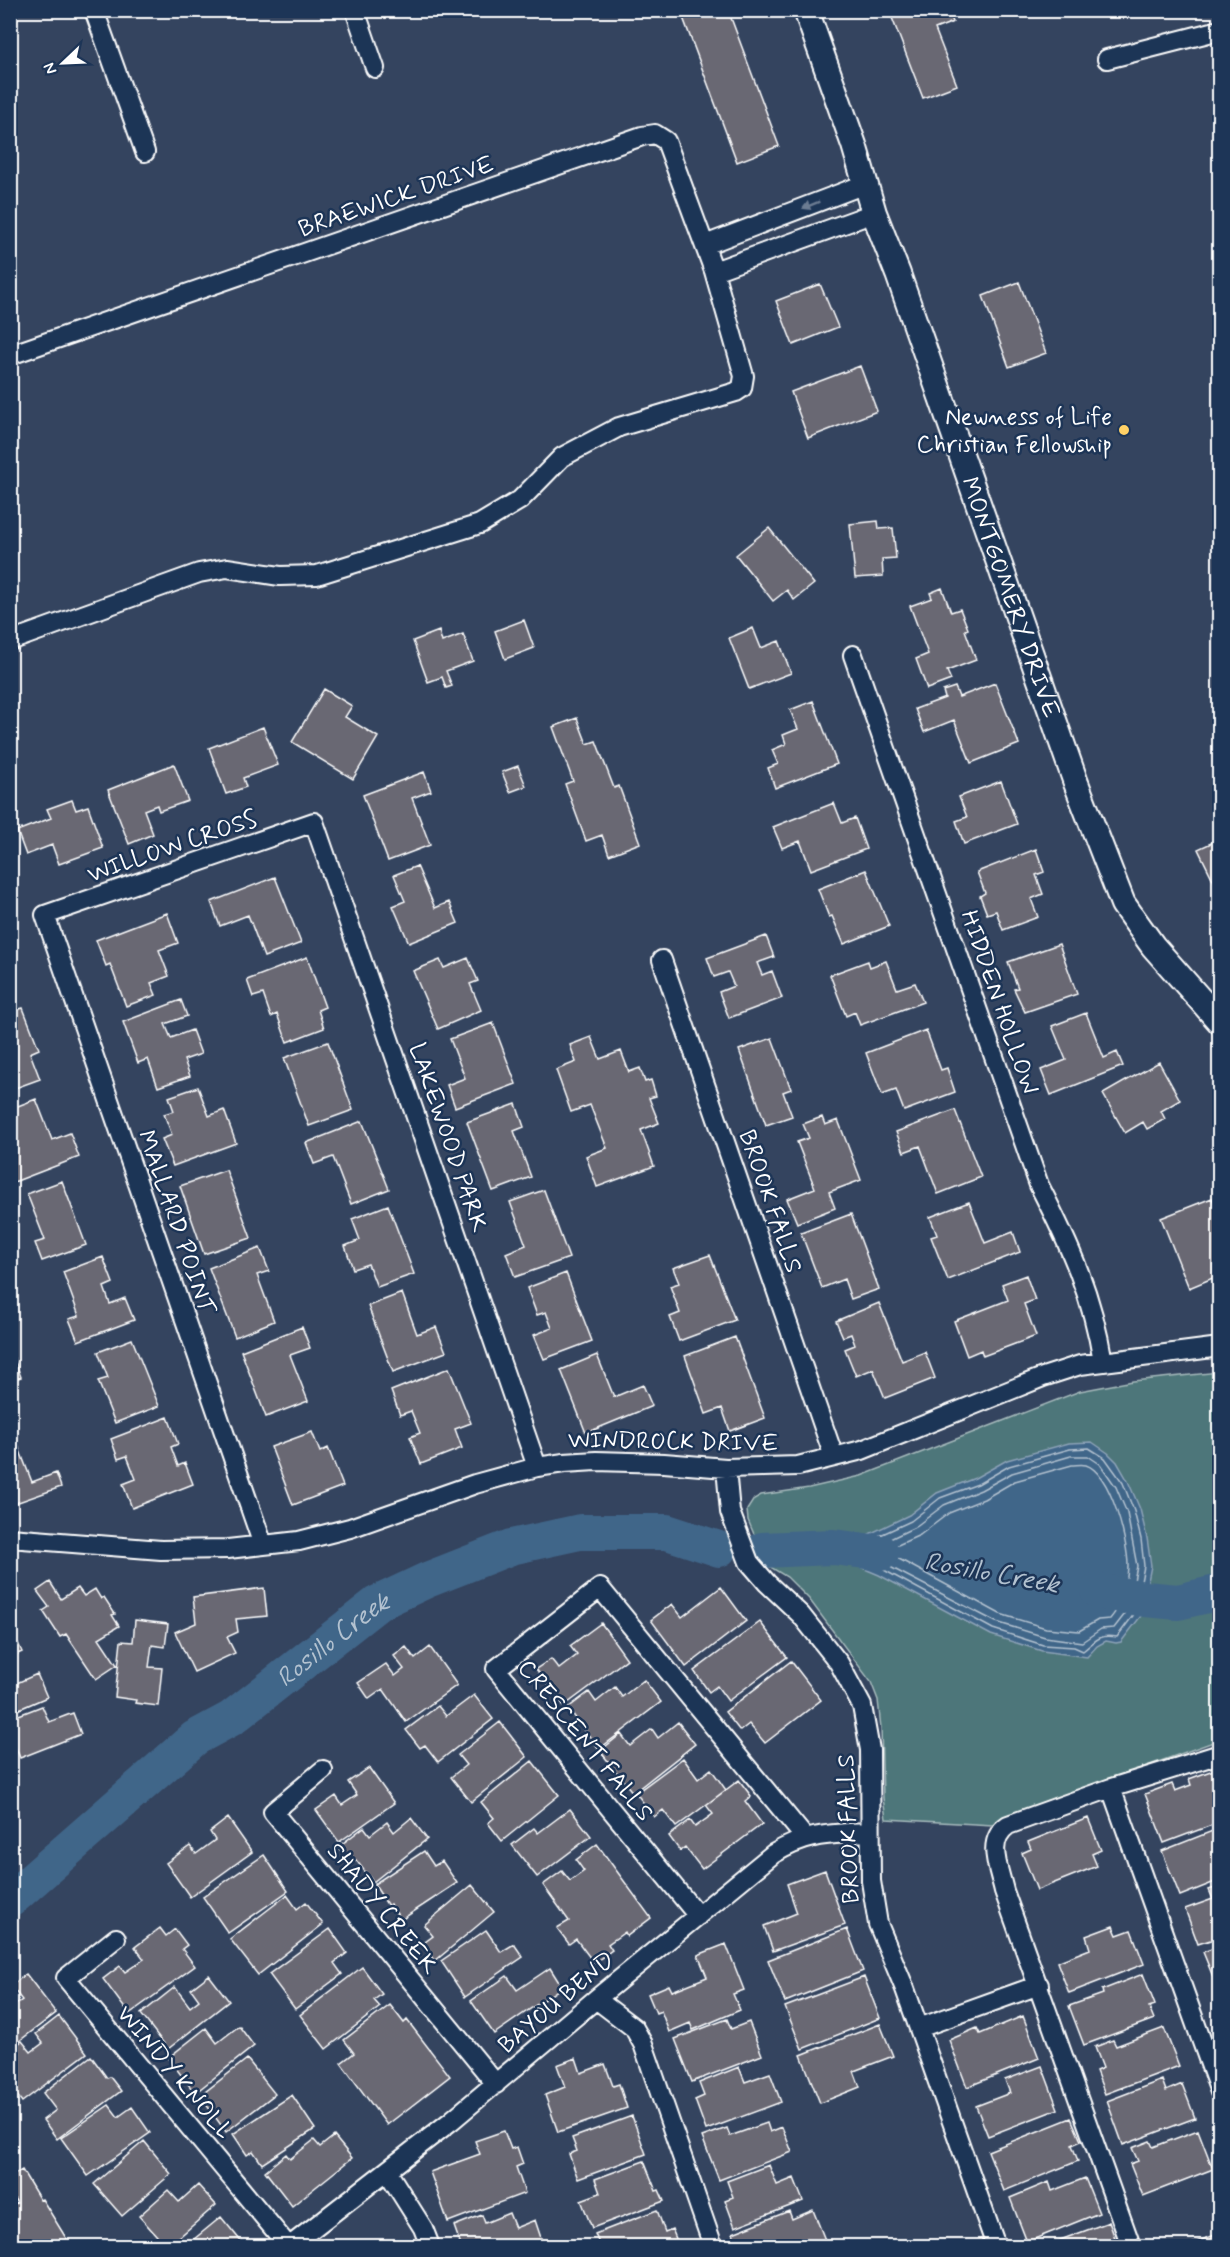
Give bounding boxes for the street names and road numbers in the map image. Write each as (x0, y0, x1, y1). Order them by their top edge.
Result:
street label: BRAEWICK DRIVE (295, 149, 498, 245)
street label: MONTGOMERY DRIVE (953, 473, 1066, 722)
street label: WILLOW CROSS (84, 804, 261, 891)
street label: HIDDEN HOLLOW (953, 906, 1045, 1099)
street label: LAKEWOOD PARK (401, 1039, 494, 1236)
street label: MALLARD POINT (130, 1126, 222, 1319)
street label: BROOK FALLS (731, 1126, 809, 1277)
street label: WINDROCK DRIVE (567, 1425, 778, 1460)
street label: CRESCENT FALLS (510, 1654, 660, 1828)
street label: BROOK FALLS (831, 1754, 868, 1904)
street label: SHADY CREEK (319, 1837, 444, 1981)
street label: BAYOU BEND (492, 1945, 622, 2061)
street label: WINDY KNOLL (109, 2000, 239, 2146)

